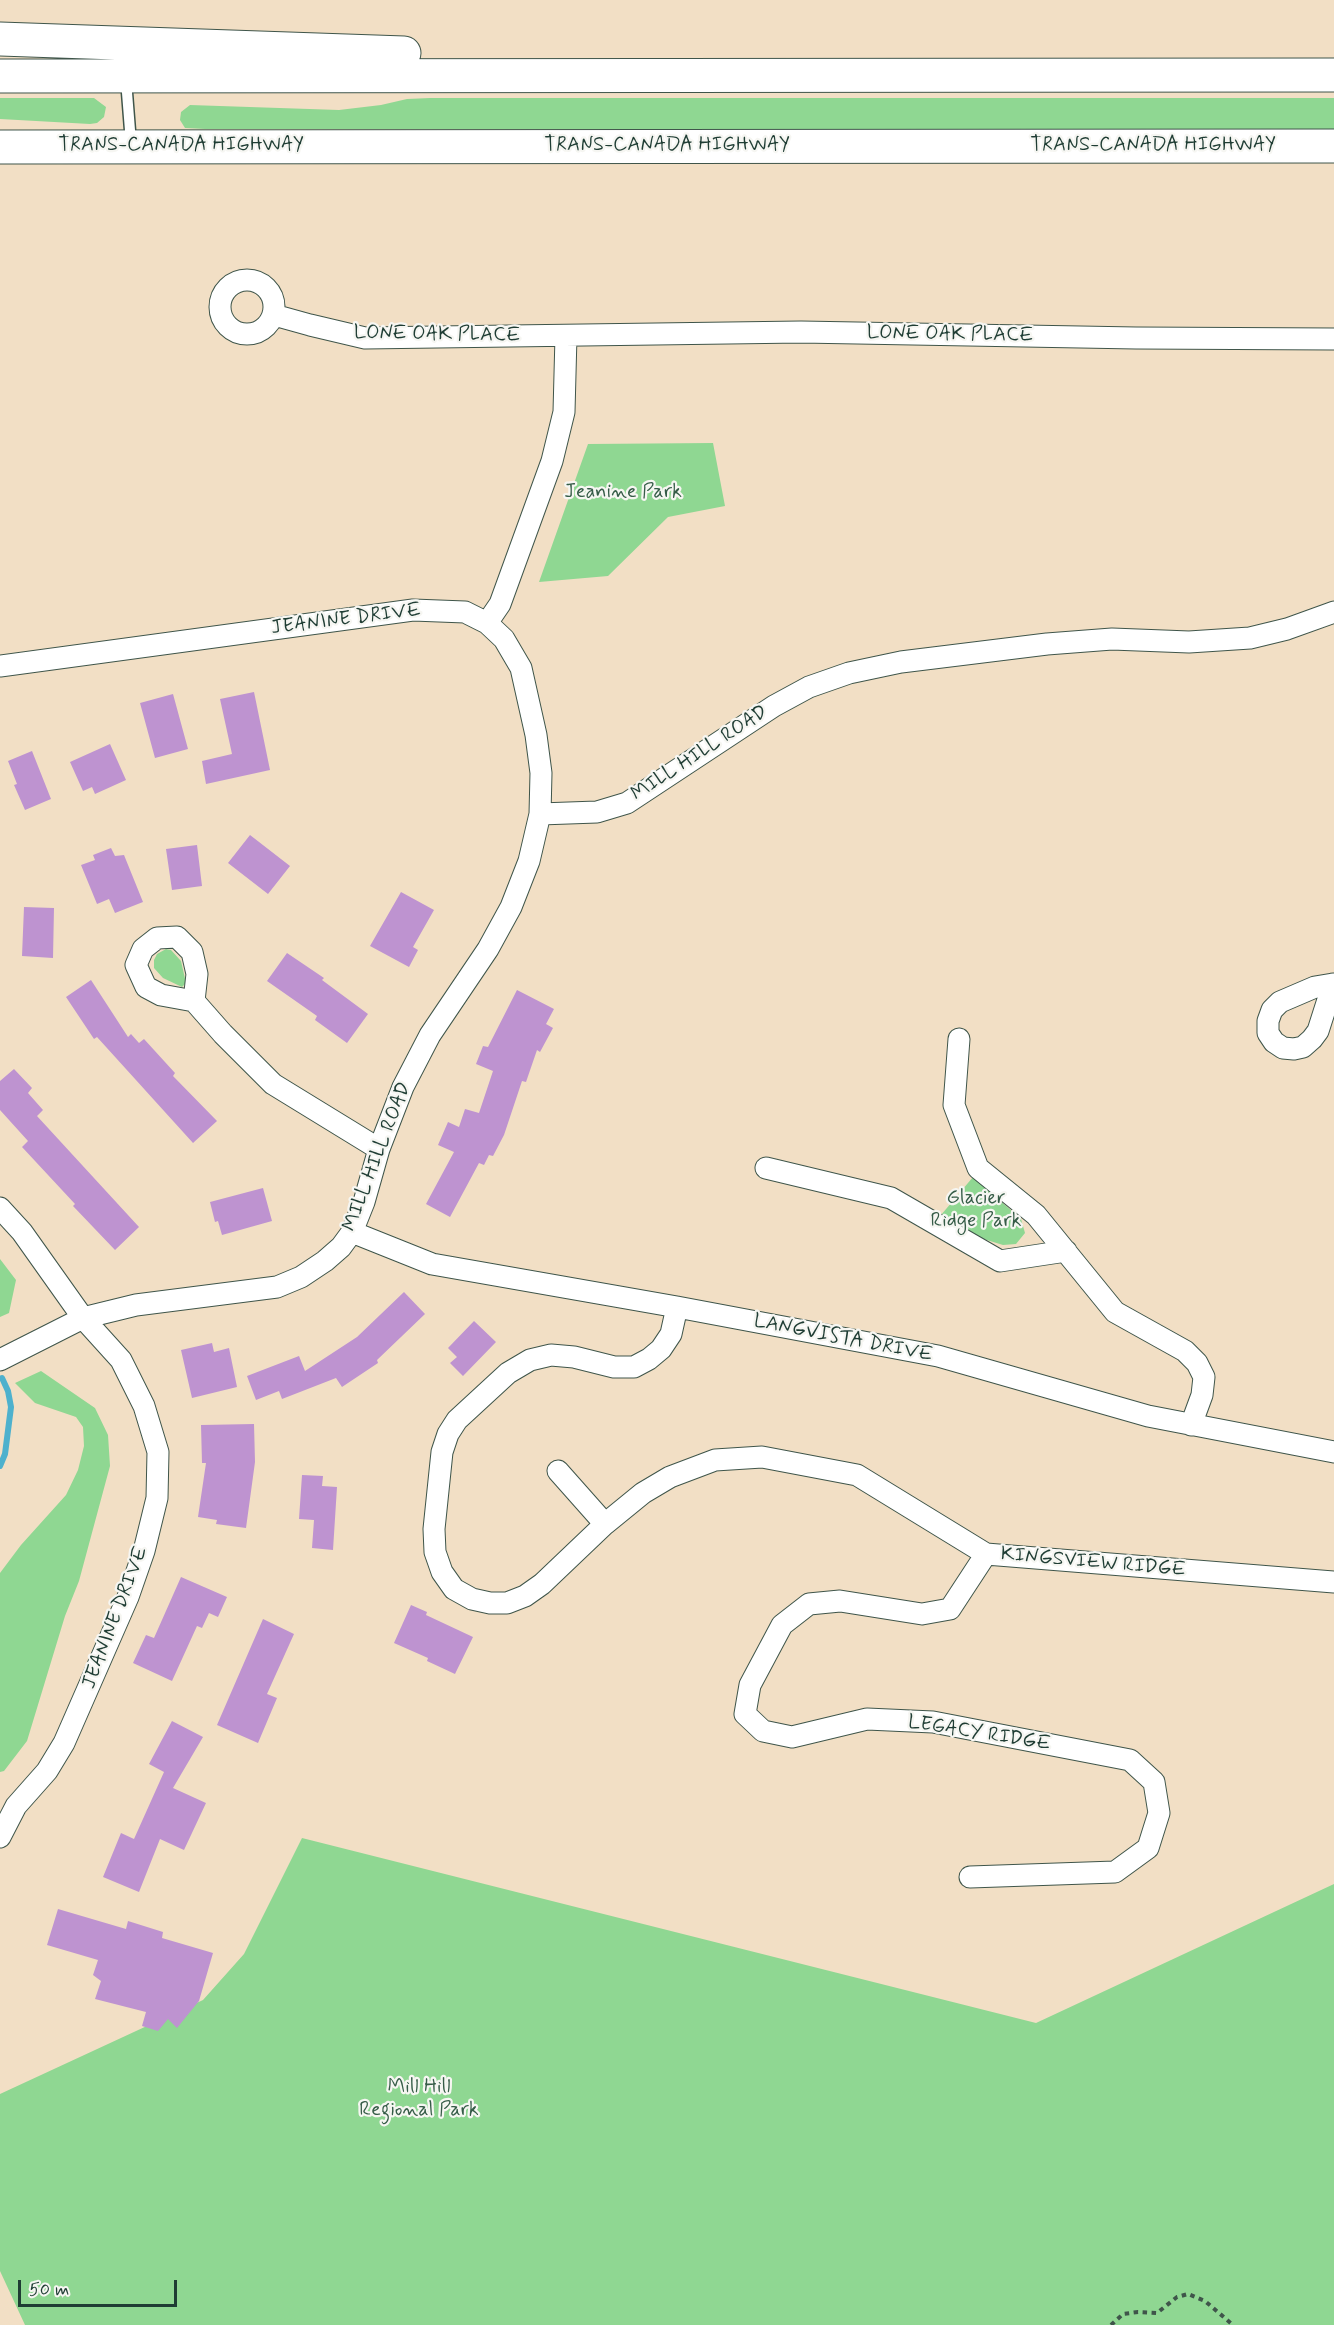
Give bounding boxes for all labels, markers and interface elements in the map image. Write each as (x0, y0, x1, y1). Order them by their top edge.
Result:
street label: TRANS-CANADA HIGHWAY (58, 134, 304, 158)
street label: TRANS-CANADA HIGHWAY (544, 134, 790, 158)
street label: TRANS-CANADA HIGHWAY (1030, 134, 1276, 158)
street label: LONE OAK PLACE (354, 322, 520, 348)
street label: LONE OAK PLACE (867, 322, 1033, 348)
park label: Jeanine Park (564, 481, 682, 505)
street label: JEANINE DRIVE (270, 599, 422, 641)
street label: MILL HILL ROAD (627, 701, 773, 807)
street label: MILL HILL ROAD (338, 1079, 418, 1235)
park label: Glacier Ridge Park (931, 1187, 1021, 1234)
street label: LANGVISTA DRIVE (751, 1310, 935, 1368)
street label: JEANINE DRIVE (78, 1543, 154, 1693)
street label: KINGSVIEW RIDGE (999, 1543, 1187, 1583)
street label: LEGACY RIDGE (906, 1711, 1052, 1757)
park label: Mill Hill Regional Park (359, 2076, 479, 2123)
scale bar (21, 2268, 180, 2306)
text: 50 m (29, 2278, 69, 2302)

